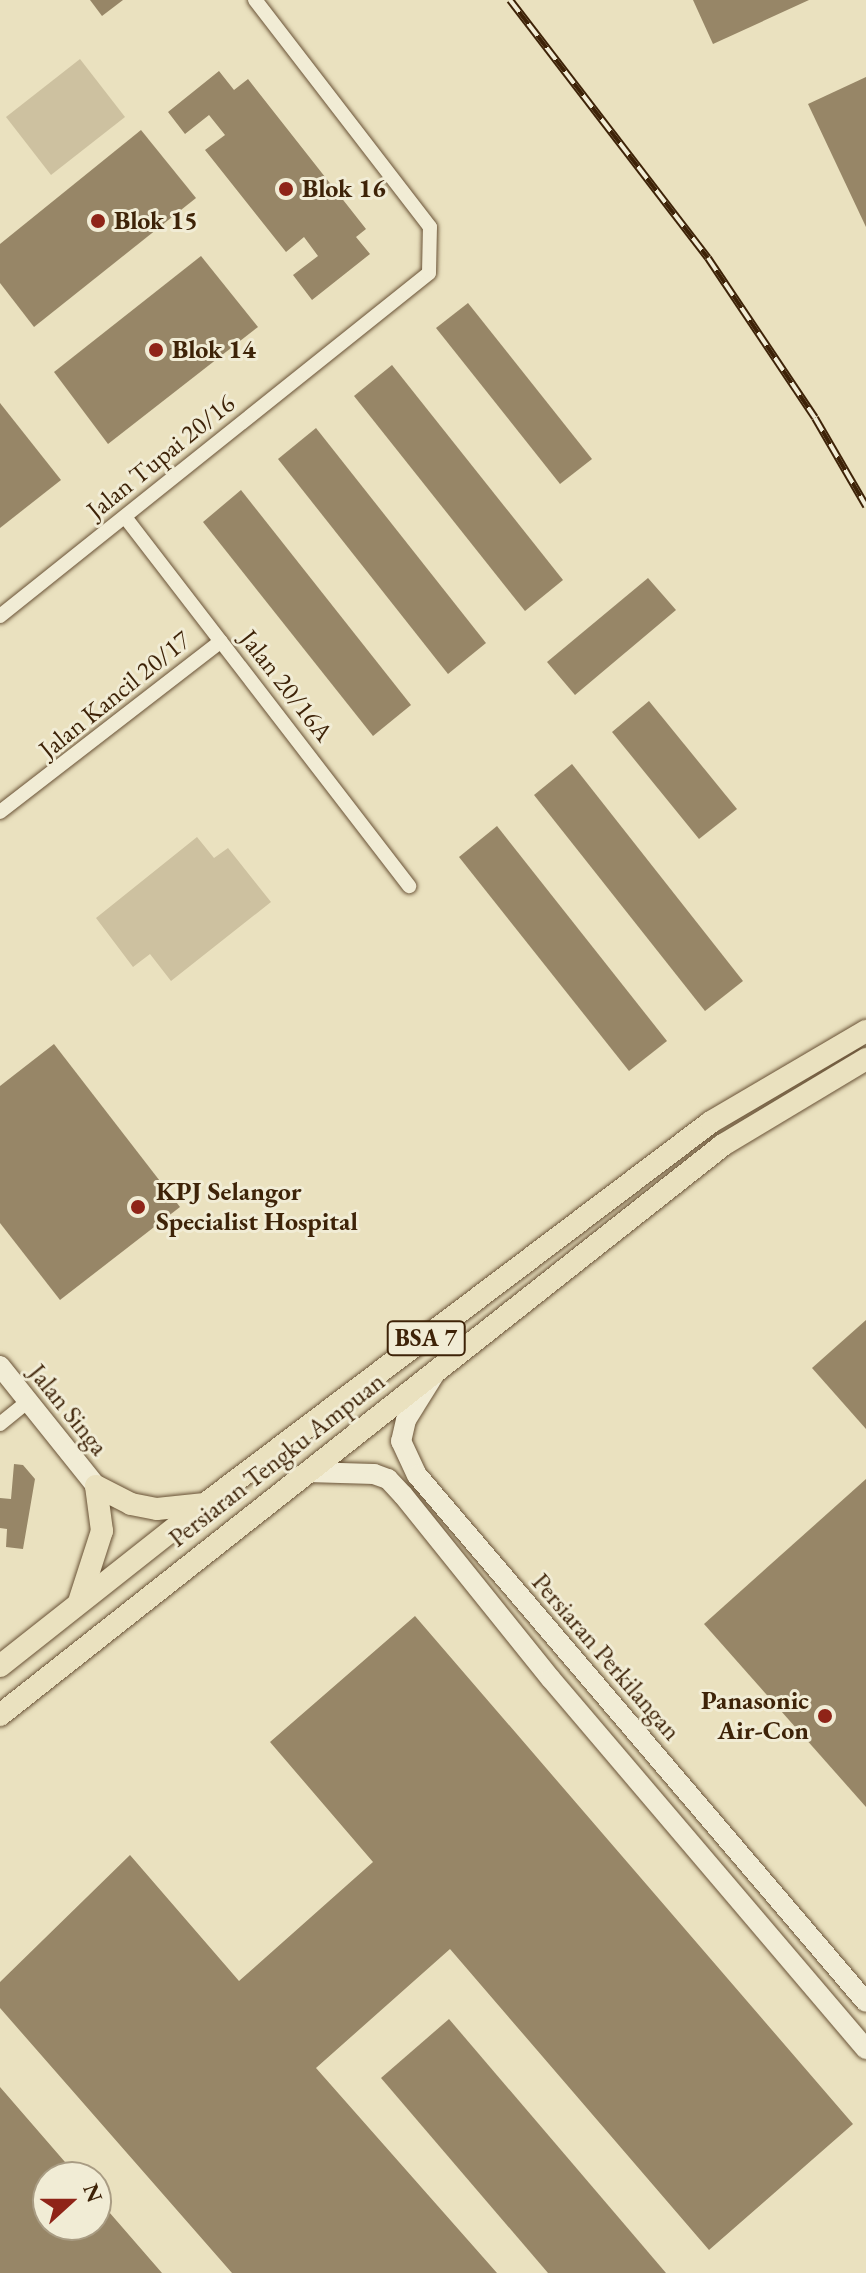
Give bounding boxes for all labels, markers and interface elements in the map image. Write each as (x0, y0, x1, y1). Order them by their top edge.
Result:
place label: Blok 16 (302, 173, 386, 205)
marker: Blok 16 (277, 180, 295, 198)
place label: Blok 15 (114, 205, 198, 237)
marker: Blok 15 (89, 212, 107, 230)
place label: Blok 14 (172, 334, 256, 366)
marker: Blok 14 (147, 341, 165, 359)
street label: Jalan Tupai 20/16 (81, 388, 241, 526)
street label: Jalan 20/16A (233, 624, 339, 748)
street label: Jalan Kancil 20/17 (33, 625, 197, 765)
place label: KPJ Selangor Specialist Hospital (156, 1176, 358, 1238)
marker: KPJ Selangor Specialist Hospital (127, 1196, 149, 1218)
road number: BSA 7 (386, 1318, 466, 1358)
street label: Jalan Singa (22, 1358, 114, 1462)
street label: Persiaran Tengku Ampuan (163, 1366, 391, 1554)
street label: Persiaran Perkilangan (525, 1567, 687, 1747)
place label: Panasonic Air-Con (701, 1685, 809, 1746)
marker: Panasonic Air-Con (816, 1707, 834, 1725)
north arrow (32, 2161, 112, 2241)
text: N (76, 2179, 110, 2206)

